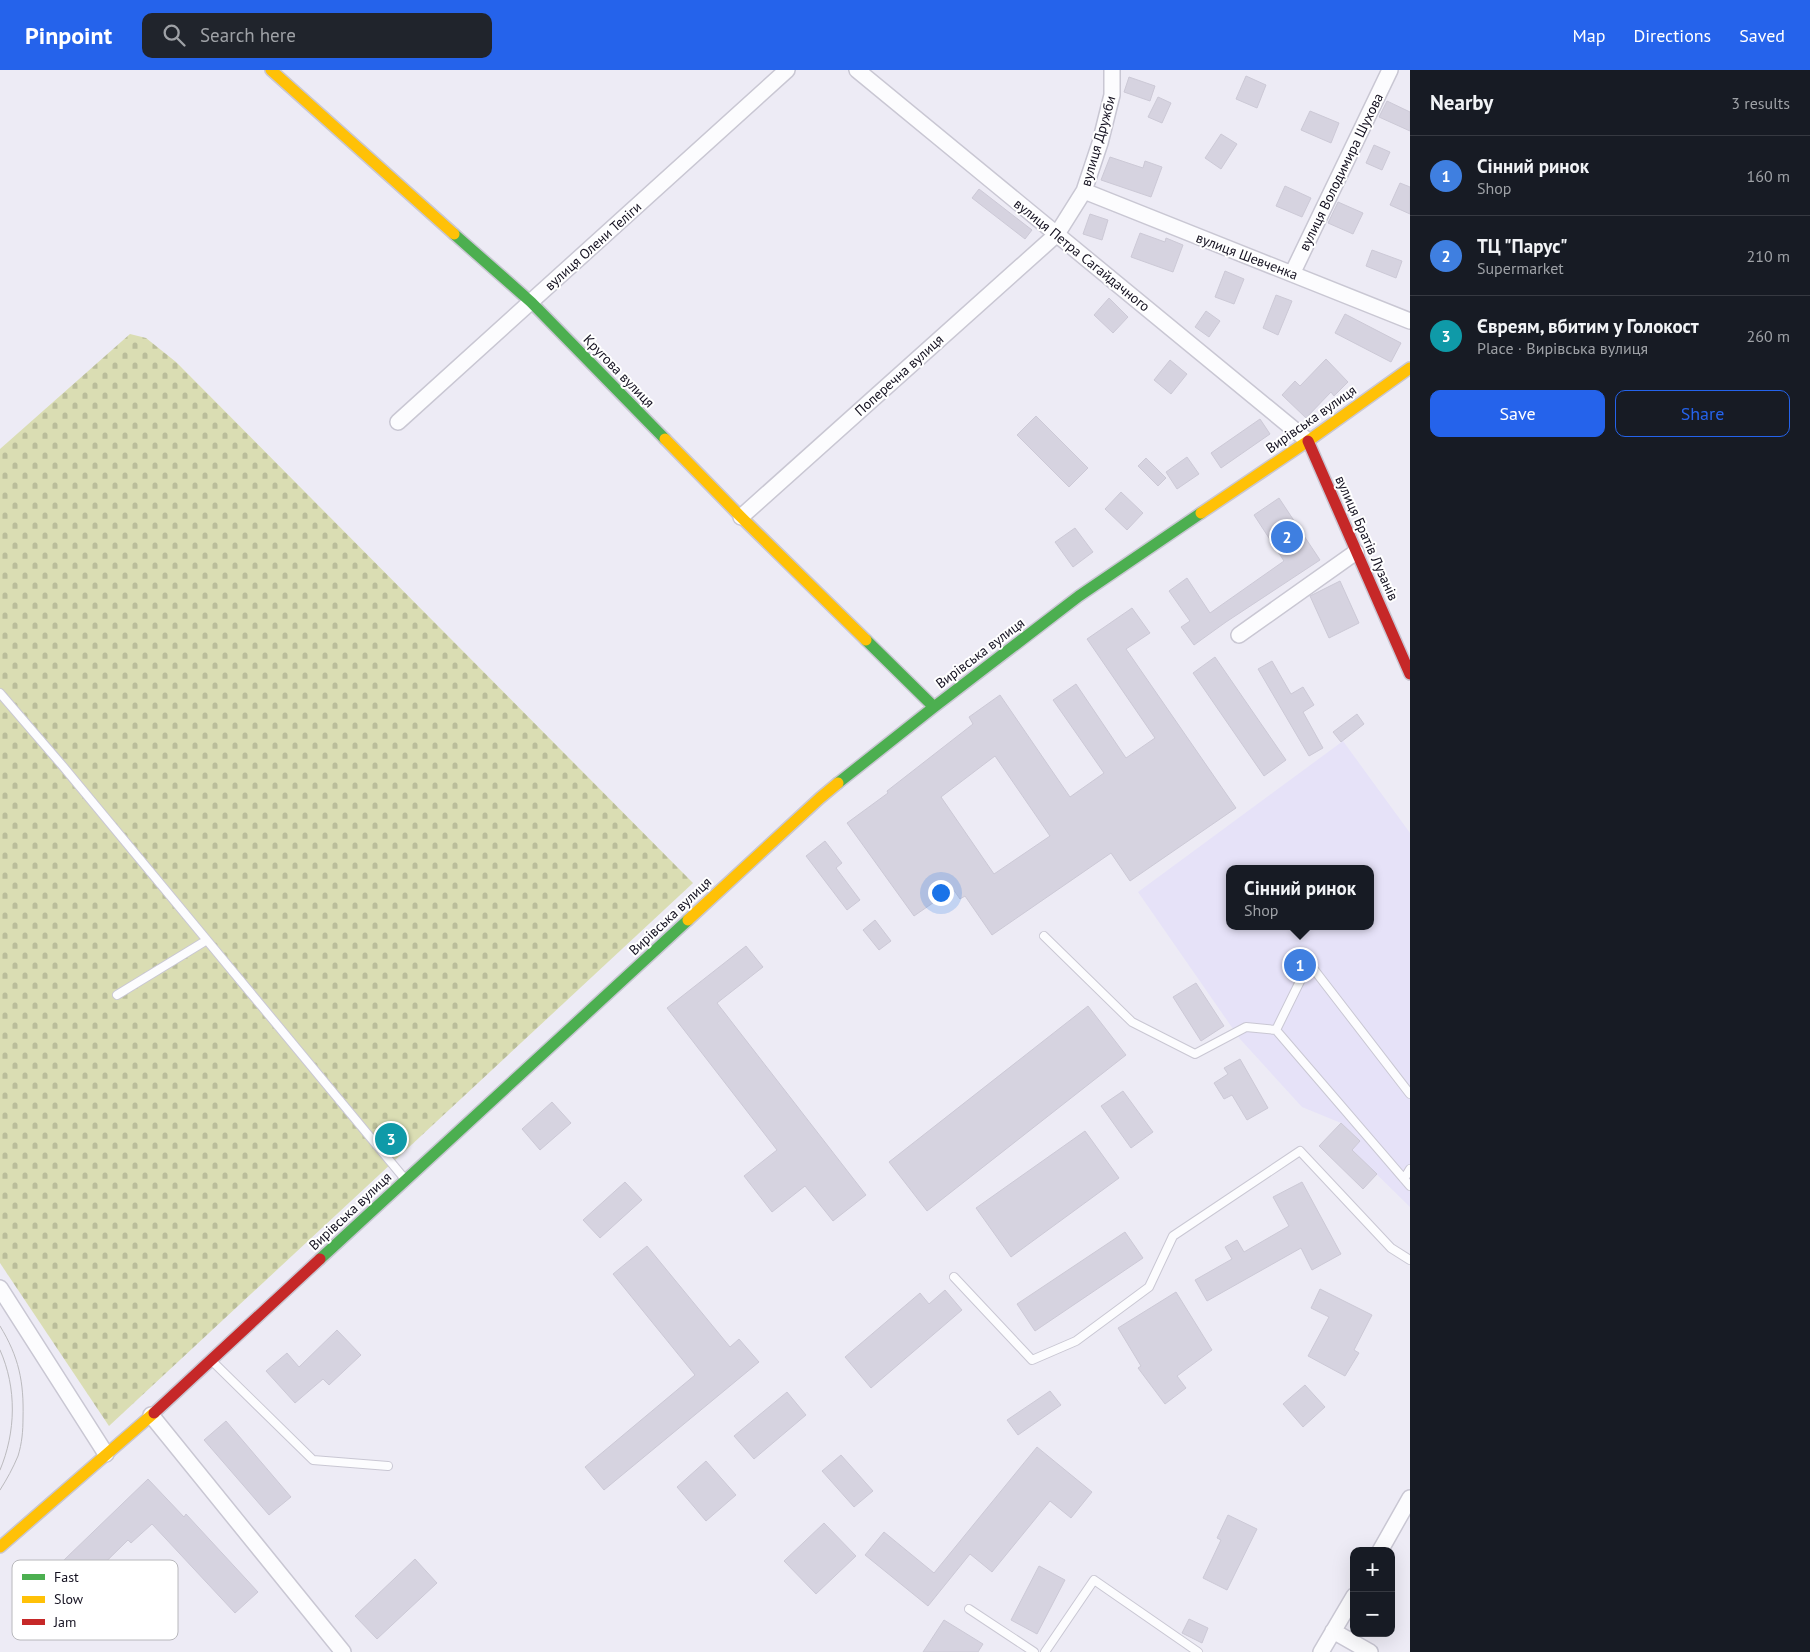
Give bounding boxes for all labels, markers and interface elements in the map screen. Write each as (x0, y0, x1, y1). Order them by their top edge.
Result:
search box (142, 13, 492, 58)
text: Pinpoint (25, 20, 112, 51)
icon: search (160, 21, 188, 49)
text: Search here (200, 23, 296, 47)
text: Map (1573, 24, 1605, 47)
text: Directions (1633, 24, 1711, 47)
text: Saved (1739, 24, 1785, 47)
text: Nearby (1430, 89, 1493, 116)
street label: вулиця Володимира Шухова (1295, 90, 1387, 254)
text: 3 results (1731, 93, 1790, 113)
street label: вулиця Дружби (1076, 94, 1120, 188)
text: Сінний ринок (1477, 154, 1589, 178)
text: 1 (1441, 166, 1451, 186)
text: 160 m (1747, 166, 1790, 186)
text: Shop (1477, 178, 1511, 198)
street label: вулиця Петра Сагайдачного (1010, 195, 1154, 315)
street label: вулиця Олени Теліги (541, 198, 645, 294)
street label: вулиця Шевченка (1194, 228, 1301, 284)
text: ТЦ "Парус" (1477, 234, 1568, 258)
text: 2 (1441, 246, 1451, 266)
text: 210 m (1747, 246, 1790, 266)
text: Supermarket (1477, 258, 1564, 278)
text: Євреям, вбитим у Голокост (1477, 314, 1699, 338)
text: 3 (1441, 326, 1451, 346)
text: 260 m (1747, 326, 1790, 346)
street label: Поперечна вулиця (851, 330, 947, 420)
street label: Кругова вулиця (580, 331, 658, 411)
text: Place · Вирівська вулиця (1477, 338, 1648, 358)
street label: Вирівська вулиця (1262, 381, 1360, 457)
button: Save (1430, 390, 1605, 437)
button: Share (1615, 390, 1790, 437)
street label: вулиця Братів Лузанів (1331, 473, 1403, 603)
pin: 2 (1271, 518, 1303, 556)
street label: Вирівська вулиця (932, 614, 1028, 692)
popup (1226, 865, 1374, 930)
street label: Вирівська вулиця (625, 873, 715, 959)
text: Сінний ринок (1244, 876, 1356, 900)
your location (928, 880, 954, 906)
text: Shop (1244, 900, 1279, 920)
pin: 1 (1284, 946, 1316, 984)
pin: 3 (375, 1120, 407, 1158)
street label: Вирівська вулиця (305, 1168, 395, 1254)
map controls (1350, 1547, 1395, 1637)
button: + (1350, 1547, 1395, 1592)
legend (12, 1560, 178, 1640)
text: Fast (54, 1568, 79, 1586)
text: Slow (54, 1590, 84, 1608)
button: − (1350, 1592, 1395, 1637)
text: Jam (53, 1613, 76, 1631)

